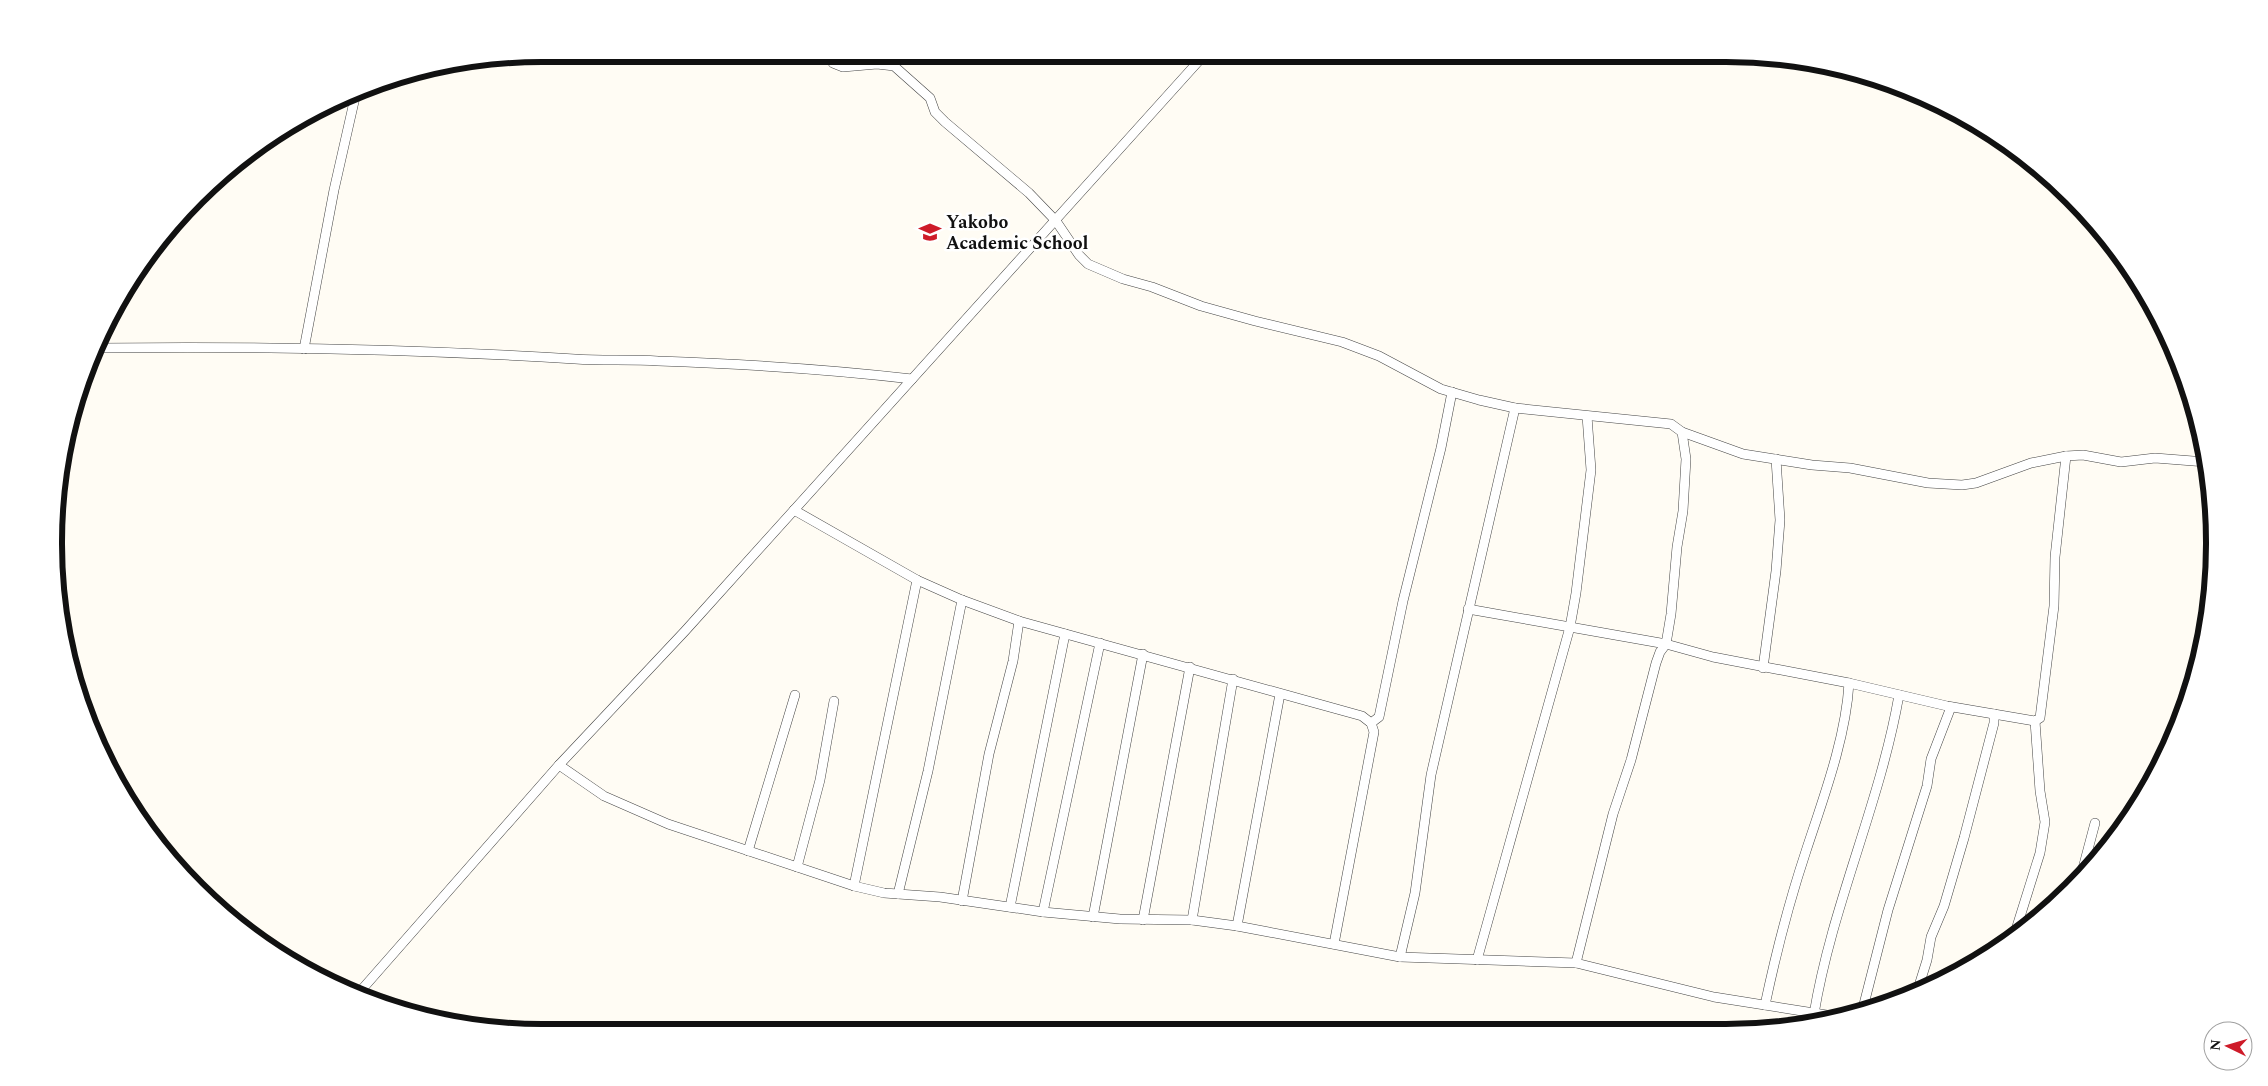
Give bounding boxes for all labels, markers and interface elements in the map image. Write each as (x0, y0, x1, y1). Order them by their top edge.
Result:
place label: Yakobo Academic School (946, 209, 1089, 257)
school or university icon: Yakobo Academic School (917, 219, 943, 245)
north arrow (2203, 1021, 2253, 1071)
text: N (2205, 1038, 2227, 1052)

